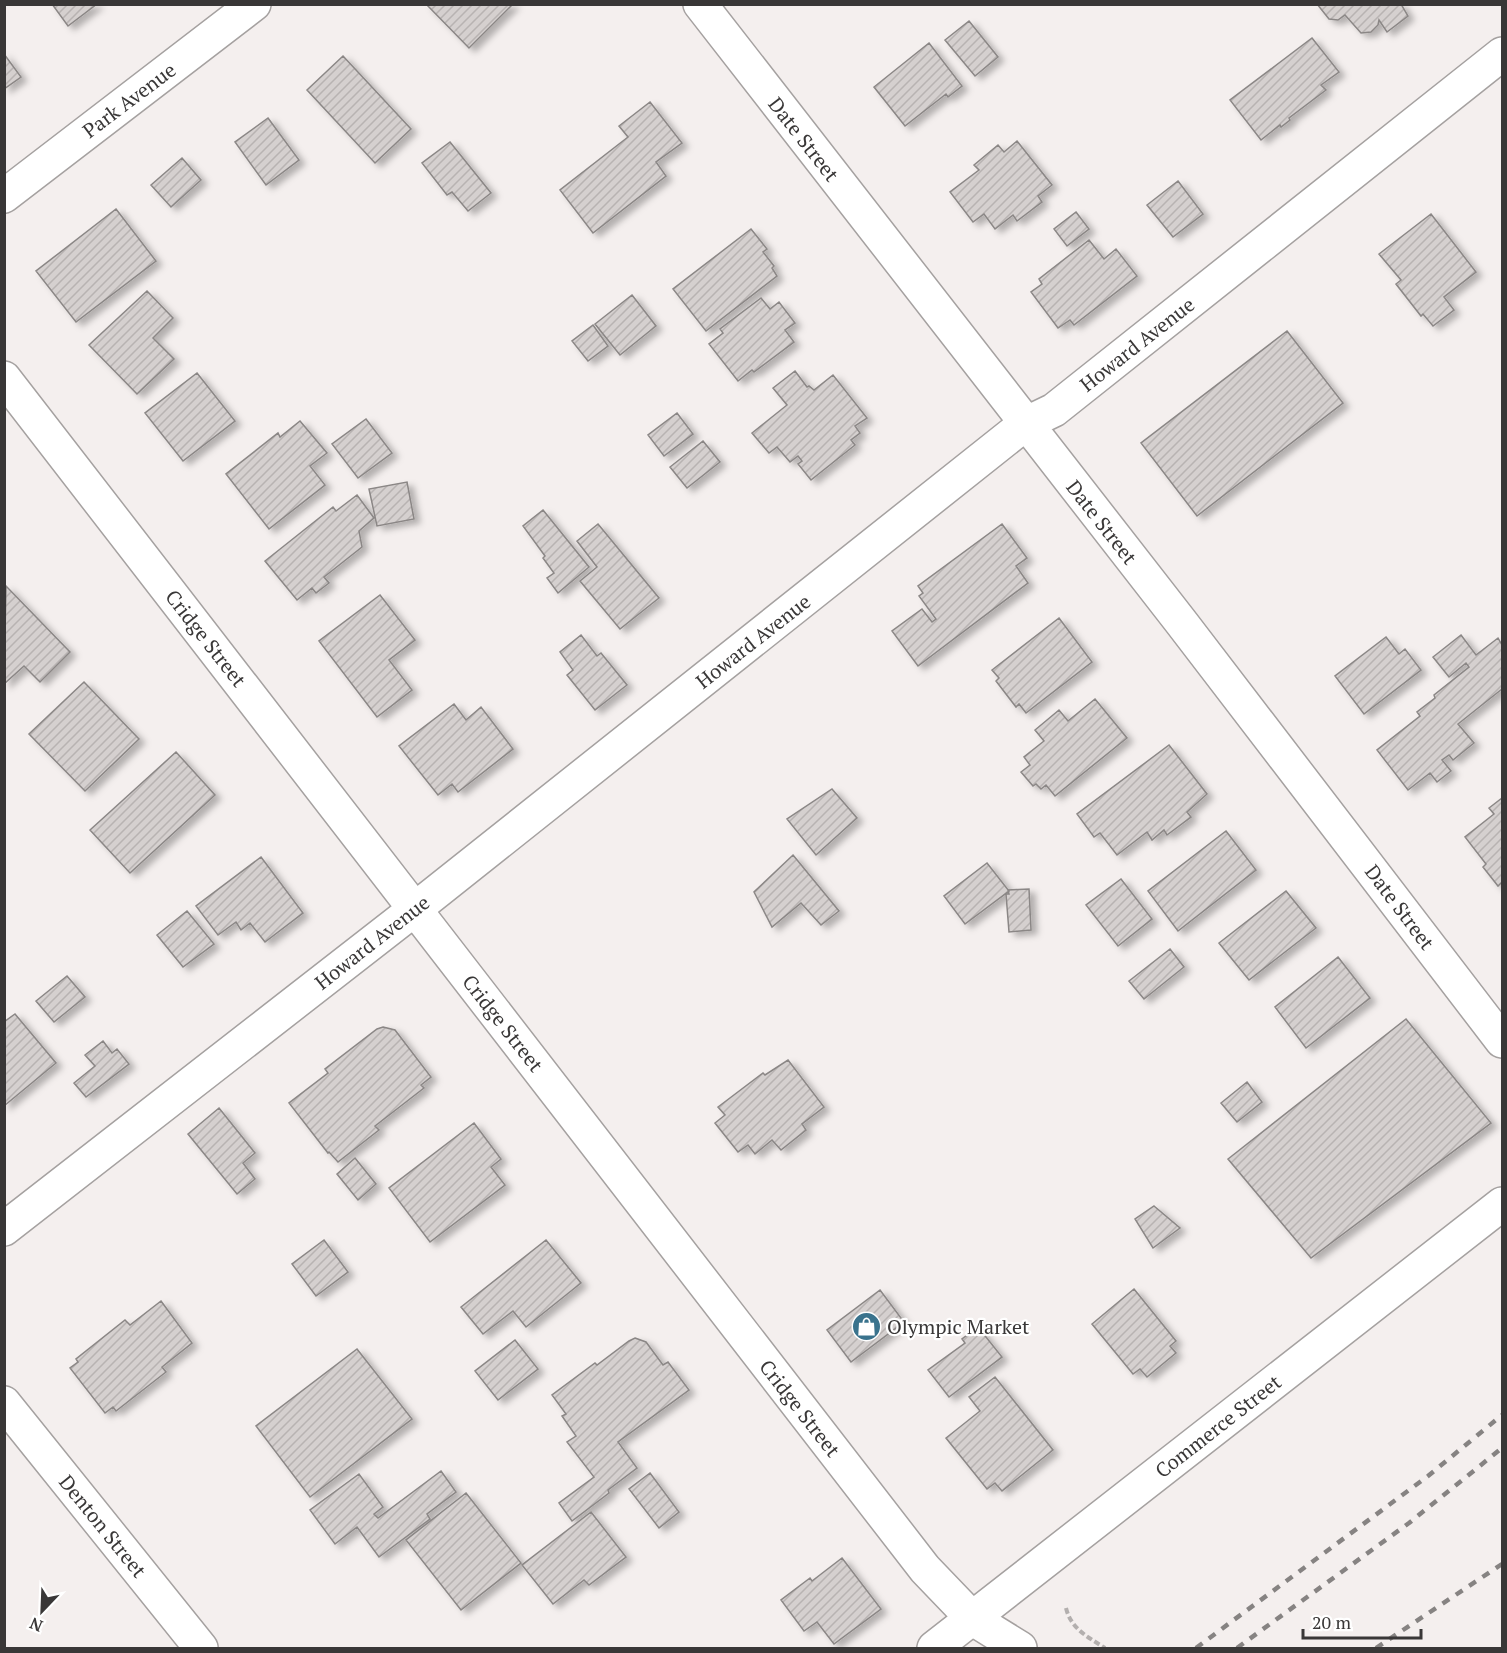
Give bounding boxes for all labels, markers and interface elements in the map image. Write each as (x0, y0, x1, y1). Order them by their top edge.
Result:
street label: Park Avenue (77, 56, 181, 144)
street label: Date Street (763, 91, 846, 187)
street label: Howard Avenue (1074, 291, 1200, 397)
street label: Date Street (1061, 474, 1144, 570)
street label: Cridge Street (160, 584, 253, 693)
street label: Howard Avenue (690, 588, 816, 694)
street label: Date Street (1359, 859, 1441, 955)
street label: Howard Avenue (309, 889, 435, 995)
street label: Cridge Street (457, 969, 550, 1078)
shop icon: Olympic Market (850, 1310, 882, 1342)
place label: Olympic Market (887, 1313, 1030, 1340)
street label: Cridge Street (754, 1354, 847, 1463)
street label: Commerce Street (1149, 1368, 1287, 1484)
street label: Denton Street (53, 1469, 153, 1583)
north arrow (12, 1581, 72, 1641)
scale bar (1303, 1602, 1422, 1640)
text: 20 m (1312, 1610, 1352, 1634)
text: N (26, 1612, 46, 1637)

